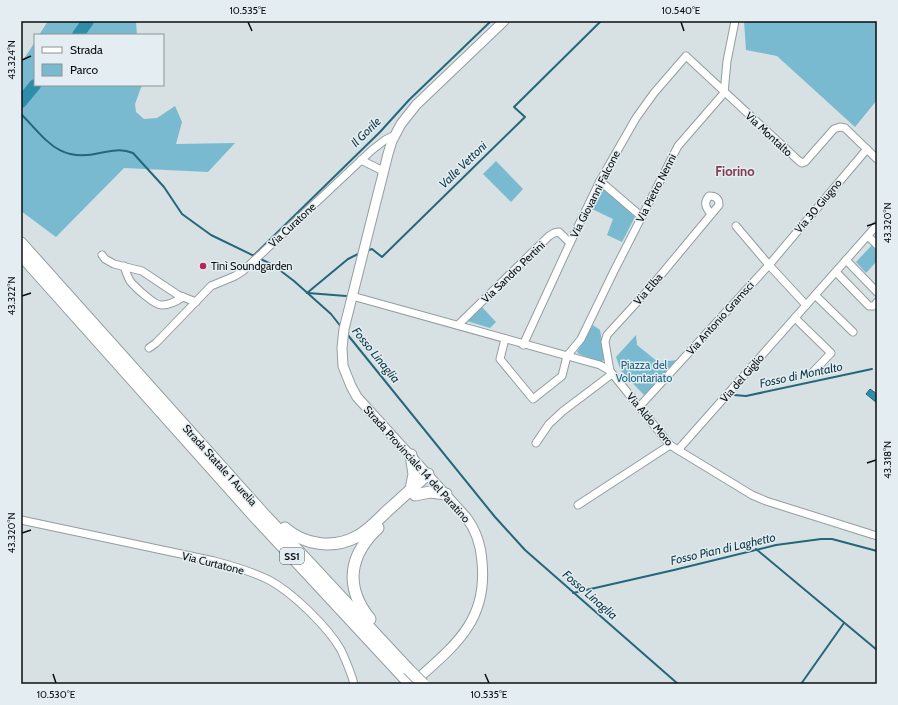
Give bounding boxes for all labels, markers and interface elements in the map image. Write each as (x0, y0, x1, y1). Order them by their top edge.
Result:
text: 10.535°E (230, 4, 267, 17)
text: 10.540°E (662, 4, 701, 17)
legend (34, 34, 164, 86)
text: 43.324°N (5, 40, 18, 80)
text: Strada (70, 42, 103, 57)
text: Parco (70, 62, 98, 77)
street label: Via Montalto (742, 109, 796, 159)
water label: Il Gorile (348, 113, 384, 150)
water label: Valle Vettoni (436, 138, 490, 191)
street label: Via Giovanni Falcone (567, 148, 623, 240)
street label: Via Pietro Nenni (633, 151, 679, 225)
district label: Fiorino (715, 163, 755, 179)
street label: Via 30 Giugno (791, 176, 845, 236)
street label: Via Curatone (265, 199, 319, 250)
text: 43.320°N (881, 203, 894, 243)
street label: Via Sandro Pertini (478, 238, 548, 306)
place label: Tinì Soundgarden (211, 259, 293, 273)
marker: Tinì Soundgarden (198, 261, 208, 271)
street label: Via Elba (630, 270, 666, 308)
text: 43.322°N (5, 276, 18, 316)
street label: Via Antonio Gramsci (683, 278, 757, 358)
water label: Fosso Linaglia (349, 324, 404, 386)
street label: Via del Giglio (717, 351, 767, 405)
park label: Piazza del Volontariato (616, 358, 672, 385)
water label: Fosso di Montalto (758, 358, 844, 391)
street label: Via Aldo Moro (624, 389, 676, 449)
street label: Strada Provinciale 14 del Paratino (361, 403, 473, 525)
street label: Strada Statale 1 Aurelia (180, 421, 261, 509)
text: 43.318°N (881, 441, 894, 479)
text: 43.320°N (5, 513, 18, 553)
water label: Fosso Pian di Laghetto (669, 529, 777, 568)
road number: SS1 (280, 548, 304, 564)
street label: Via Curtatone (180, 549, 246, 578)
water label: Fosso Linaglia (560, 567, 621, 623)
text: 10.530°E (37, 688, 76, 701)
text: 10.535°E (471, 688, 508, 701)

